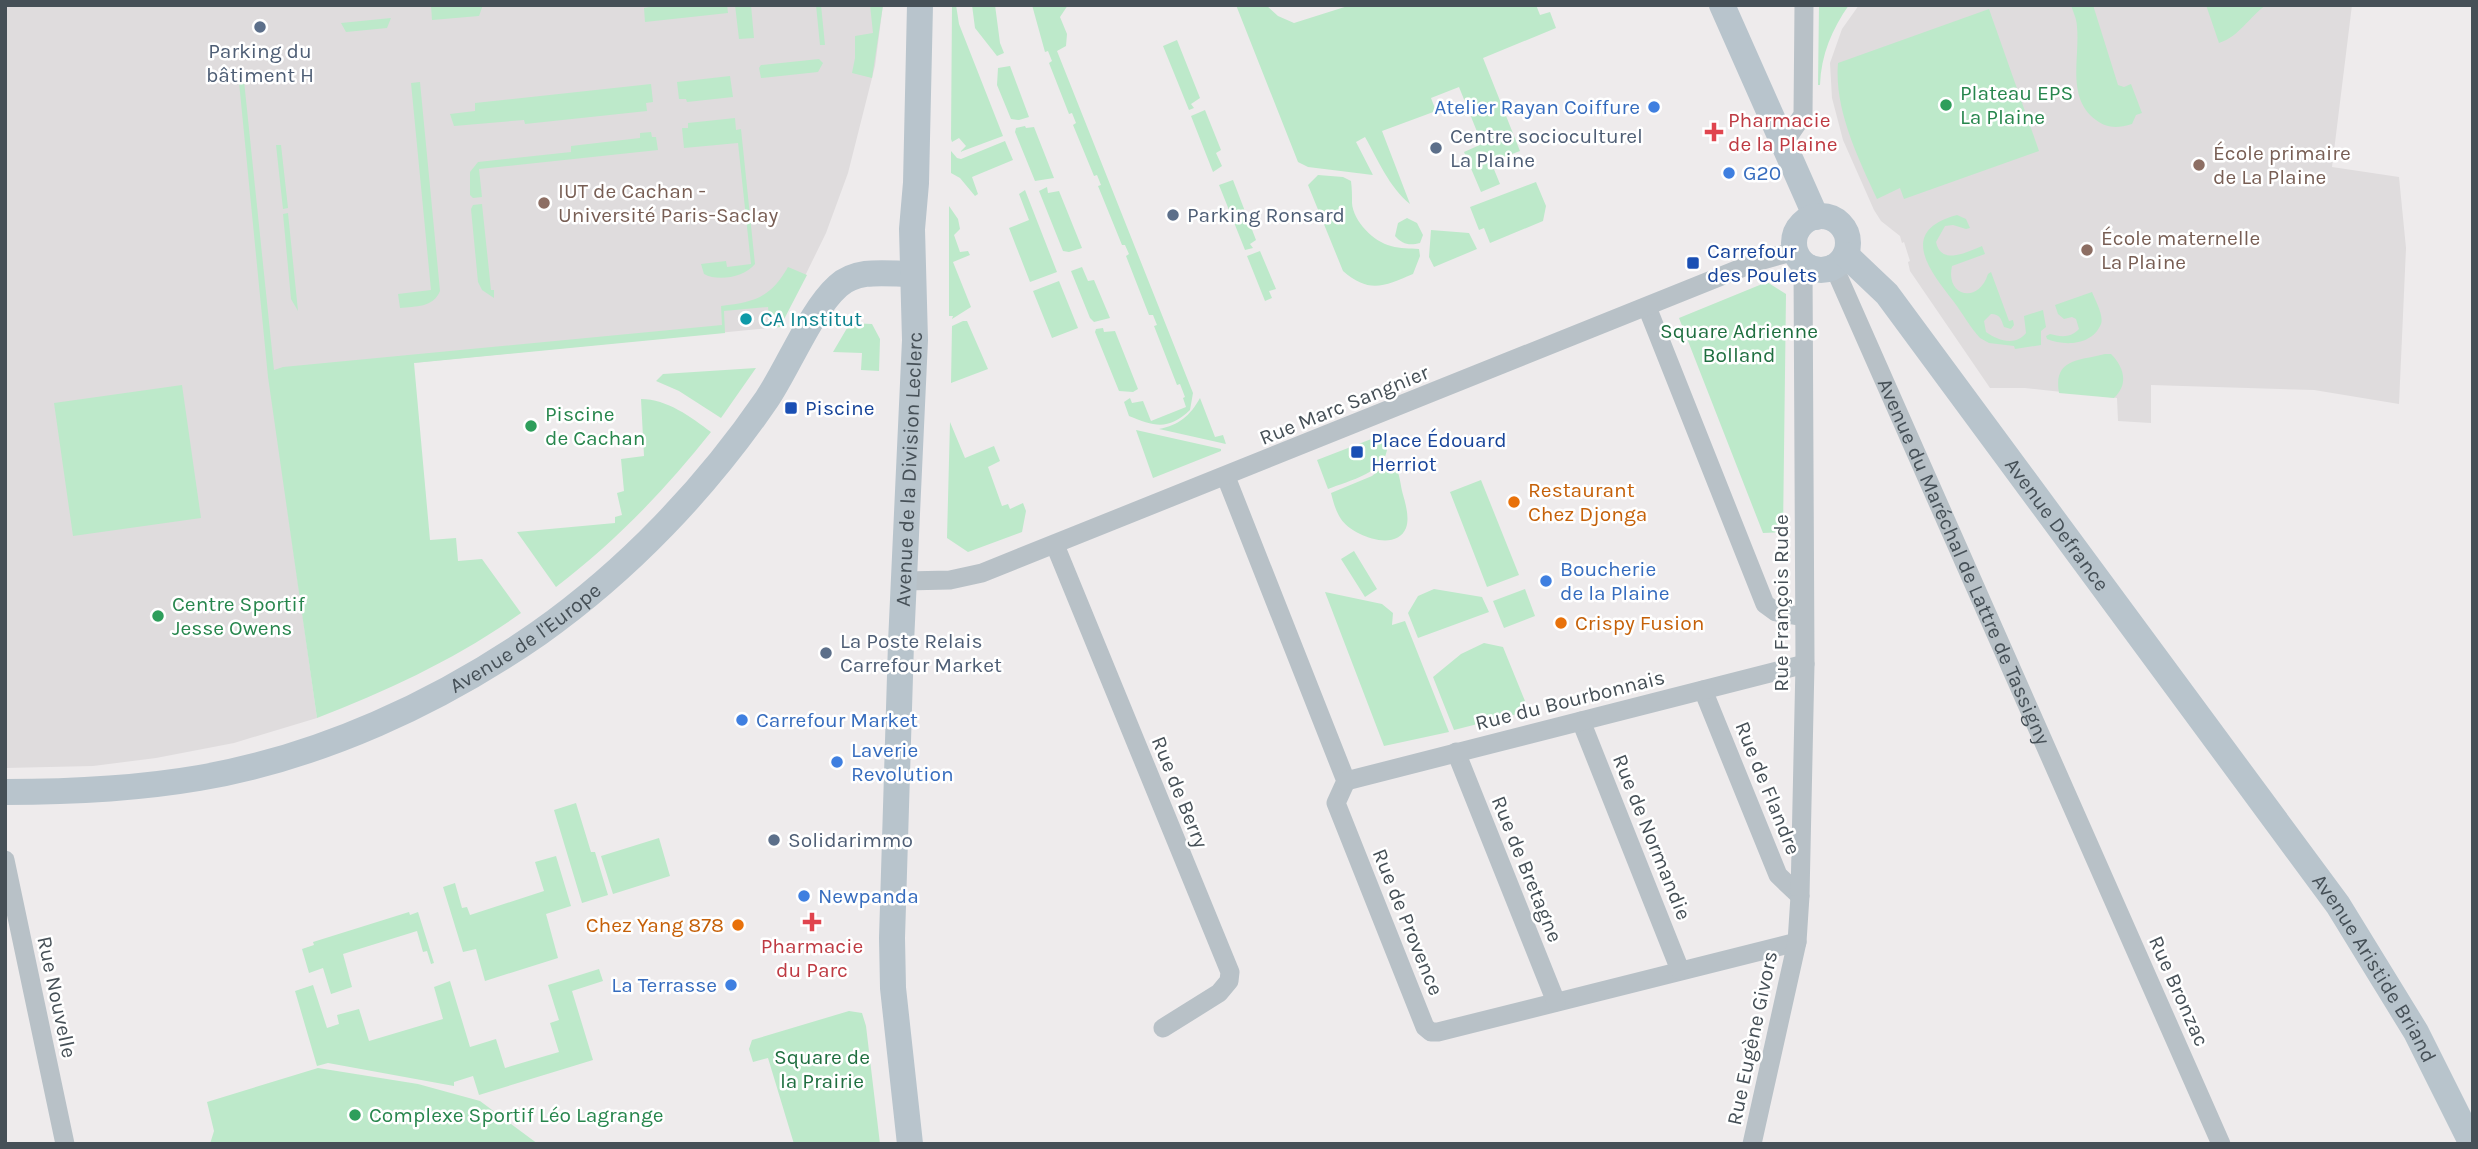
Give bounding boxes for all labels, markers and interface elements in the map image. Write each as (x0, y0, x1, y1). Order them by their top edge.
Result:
marker: Parking du bâtiment H (252, 19, 268, 35)
place label: Parking du bâtiment H (206, 39, 314, 87)
place label: Plateau EPS La Plaine (1960, 81, 2073, 129)
place label: Atelier Rayan Coiffure (1434, 95, 1640, 119)
marker: Plateau EPS La Plaine (1938, 97, 1954, 113)
marker: Atelier Rayan Coiffure (1646, 99, 1662, 115)
place label: Pharmacie de la Plaine (1728, 108, 1837, 156)
place label: Centre socioculturel La Plaine (1450, 124, 1643, 172)
marker: Pharmacie de la Plaine (1706, 124, 1722, 140)
marker: Centre socioculturel La Plaine (1428, 140, 1444, 156)
place label: École primaire de La Plaine (2213, 141, 2351, 189)
marker: École primaire de La Plaine (2191, 157, 2207, 173)
place label: G20 (1743, 161, 1781, 185)
marker: G20 (1721, 165, 1737, 181)
place label: IUT de Cachan - Université Paris-Saclay (558, 179, 778, 227)
marker: IUT de Cachan - Université Paris-Saclay (536, 195, 552, 211)
place label: Parking Ronsard (1187, 203, 1345, 227)
marker: Parking Ronsard (1165, 207, 1181, 223)
place label: École maternelle La Plaine (2101, 226, 2260, 274)
place label: Carrefour des Poulets (1707, 239, 1818, 287)
marker: École maternelle La Plaine (2079, 242, 2095, 258)
marker: Carrefour des Poulets (1685, 255, 1701, 271)
place label: CA Institut (760, 307, 862, 331)
marker: CA Institut (738, 311, 754, 327)
park label: Square Adrienne Bolland (1660, 319, 1818, 367)
street label: Avenue de la Division Leclerc (891, 332, 927, 607)
street label: Rue Marc Sangnier (1256, 360, 1432, 450)
street label: Avenue du Maréchal de Lattre de Tassigny (1873, 375, 2055, 749)
place label: Piscine (805, 396, 874, 420)
marker: Piscine (783, 400, 799, 416)
place label: Piscine de Cachan (545, 402, 645, 450)
marker: Piscine de Cachan (523, 418, 539, 434)
place label: Place Édouard Herriot (1371, 428, 1507, 476)
marker: Place Édouard Herriot (1349, 444, 1365, 460)
street label: Avenue Defrance (2000, 453, 2114, 596)
place label: Restaurant Chez Djonga (1528, 478, 1647, 526)
marker: Restaurant Chez Djonga (1506, 494, 1522, 510)
street label: Rue François Rude (1769, 514, 1793, 692)
place label: Boucherie de la Plaine (1560, 557, 1669, 605)
marker: Boucherie de la Plaine (1538, 573, 1554, 589)
street label: Avenue de l'Europe (446, 578, 606, 698)
place label: Centre Sportif Jesse Owens (172, 592, 306, 640)
marker: Centre Sportif Jesse Owens (150, 608, 166, 624)
place label: Crispy Fusion (1575, 611, 1704, 635)
marker: Crispy Fusion (1553, 615, 1569, 631)
place label: La Poste Relais Carrefour Market (840, 629, 1002, 677)
marker: La Poste Relais Carrefour Market (818, 645, 834, 661)
street label: Rue du Bourbonnais (1473, 665, 1667, 735)
place label: Carrefour Market (756, 708, 918, 732)
marker: Carrefour Market (734, 712, 750, 728)
street label: Rue de Flandre (1730, 718, 1806, 858)
street label: Rue de Berry (1147, 733, 1213, 852)
place label: Laverie Revolution (851, 738, 954, 786)
street label: Rue de Normandie (1608, 751, 1696, 923)
marker: Laverie Revolution (829, 754, 845, 770)
street label: Rue de Bretagne (1487, 792, 1567, 946)
place label: Solidarimmo (788, 828, 913, 852)
marker: Solidarimmo (766, 832, 782, 848)
street label: Rue de Provence (1368, 845, 1448, 999)
street label: Avenue Aristide Briand (2307, 869, 2441, 1066)
place label: Newpanda (818, 884, 919, 908)
marker: Newpanda (796, 888, 812, 904)
place label: Chez Yang 878 (586, 913, 724, 937)
marker: Pharmacie du Parc (804, 914, 820, 930)
marker: Chez Yang 878 (730, 917, 746, 933)
street label: Rue Bronzac (2144, 932, 2214, 1050)
street label: Rue Nouvelle (32, 934, 82, 1060)
place label: Pharmacie du Parc (761, 934, 863, 982)
street label: Rue Eugène Givors (1722, 949, 1782, 1127)
place label: La Terrasse (611, 973, 717, 997)
marker: La Terrasse (723, 977, 739, 993)
park label: Square de la Prairie (774, 1045, 870, 1093)
place label: Complexe Sportif Léo Lagrange (369, 1103, 664, 1127)
marker: Complexe Sportif Léo Lagrange (347, 1107, 363, 1123)

